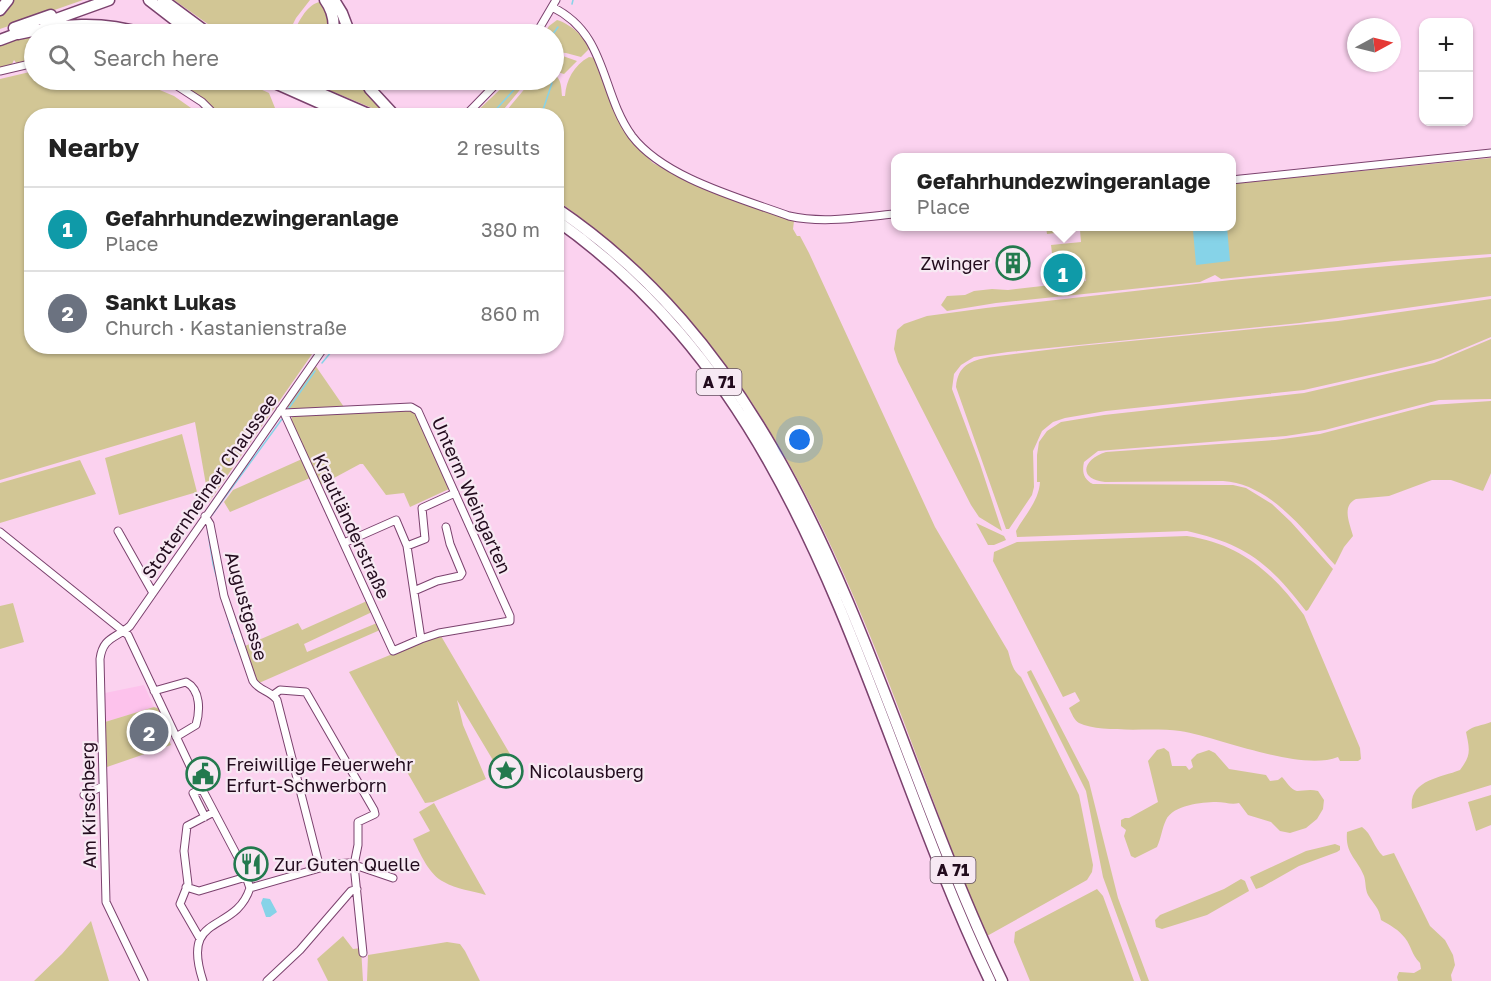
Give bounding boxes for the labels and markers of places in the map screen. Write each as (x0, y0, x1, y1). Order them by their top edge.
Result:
building icon: Zwinger (995, 245, 1031, 281)
pin: 1 (1044, 250, 1082, 296)
place label: Zwinger (921, 252, 990, 274)
pin: 2 (130, 710, 168, 754)
place label: Freiwillige Feuerwehr Erfurt-Schwerborn (226, 753, 413, 796)
place icon: Nicolausberg (488, 753, 524, 789)
public building icon: Freiwillige Feuerwehr Erfurt-Schwerborn (185, 756, 221, 792)
place label: Nicolausberg (529, 760, 644, 782)
restaurant icon: Zur Guten Quelle (233, 846, 269, 882)
place label: Zur Guten Quelle (274, 853, 420, 875)

